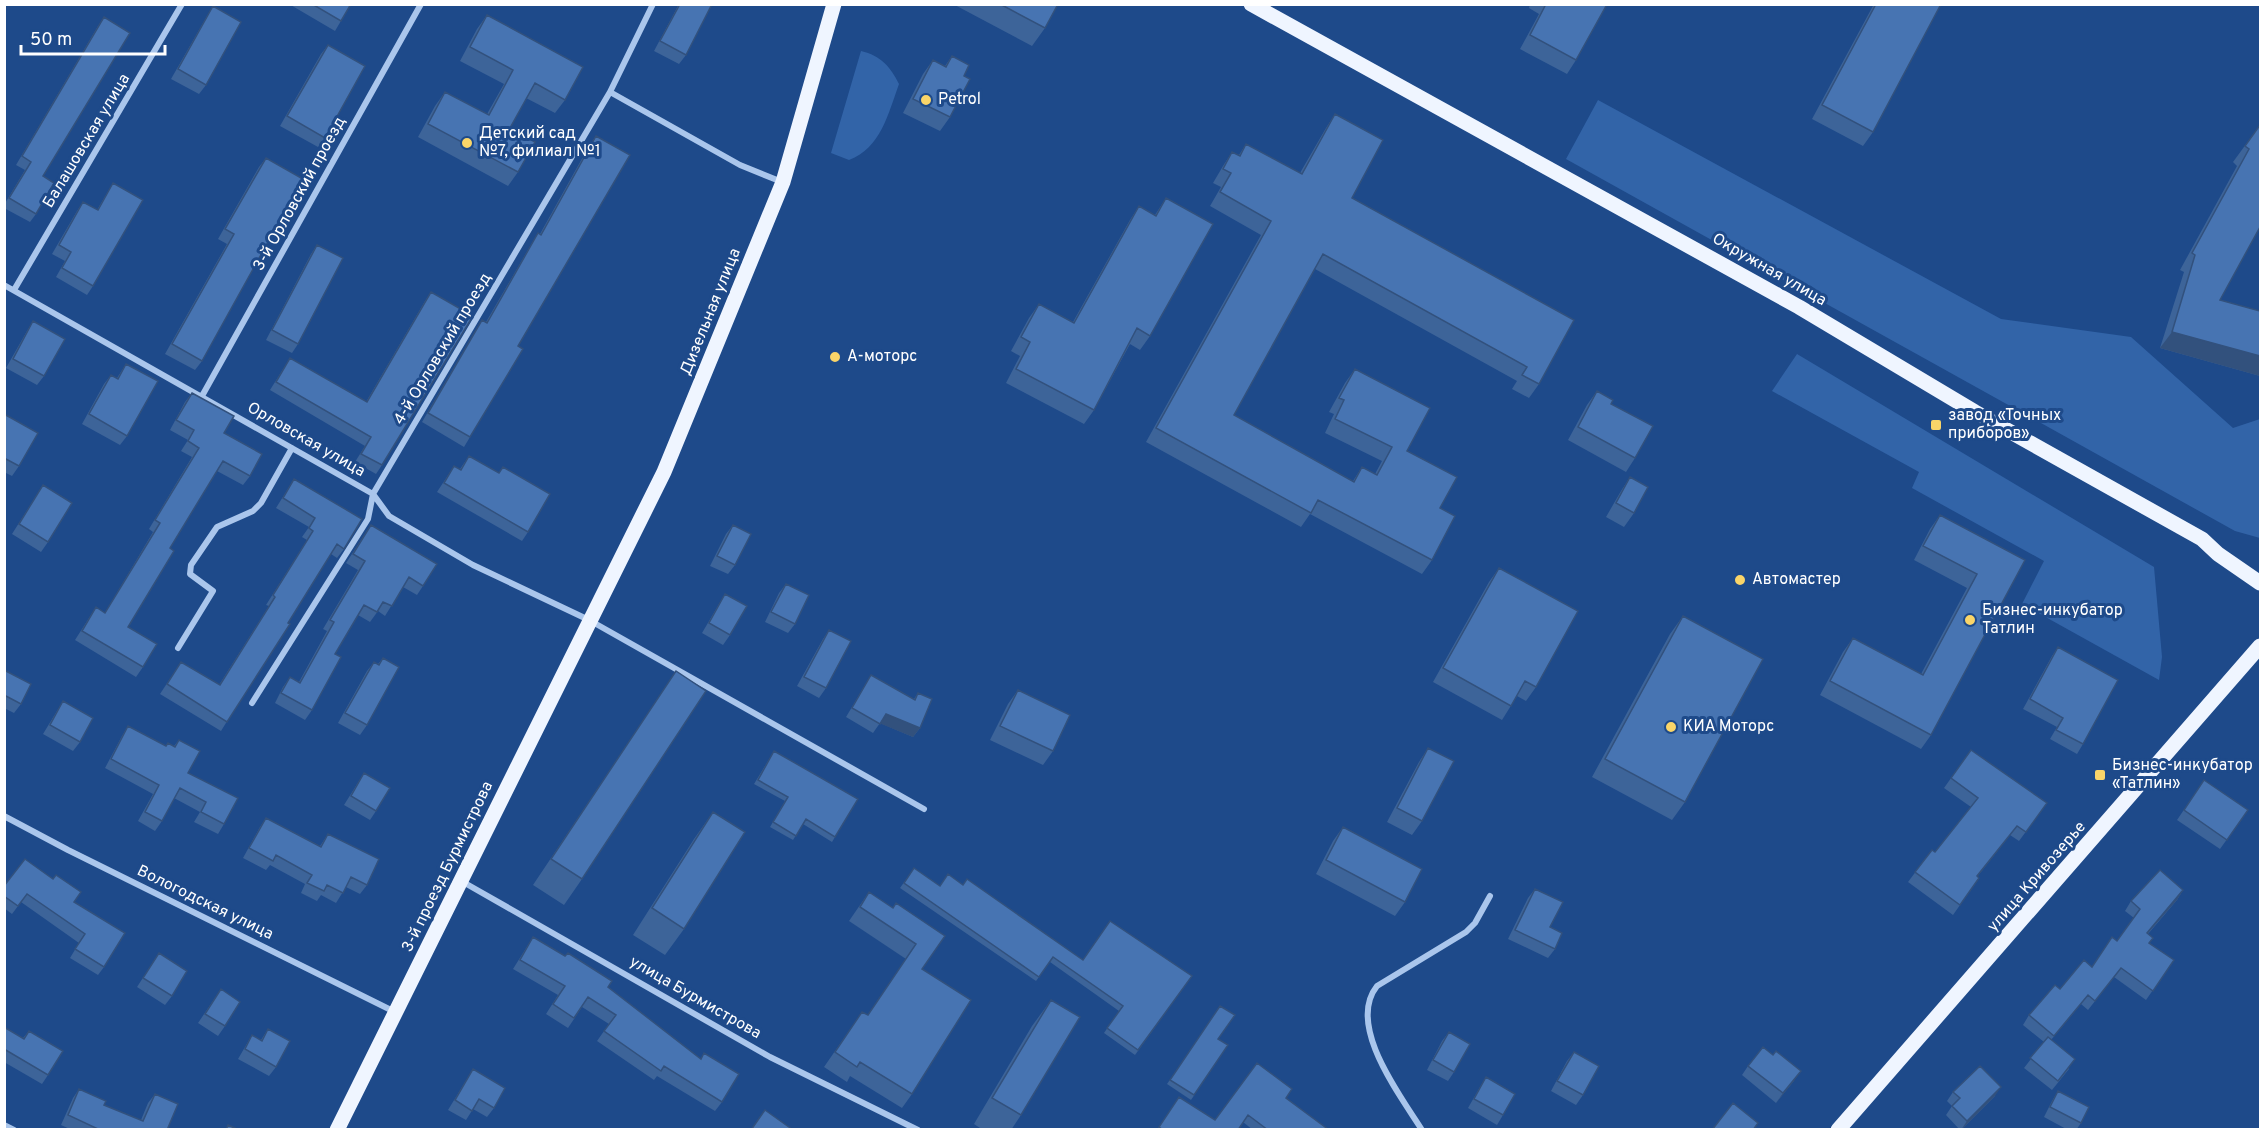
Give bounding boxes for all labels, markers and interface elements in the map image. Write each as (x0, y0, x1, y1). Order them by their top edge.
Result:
scale bar (21, 18, 165, 56)
text: 50 m (30, 29, 72, 52)
street label: Балашовская улица (39, 70, 135, 212)
place label: Petrol (938, 90, 981, 110)
marker: Petrol (919, 93, 933, 107)
street label: 3-й Орловский проезд (249, 113, 351, 275)
place label: Детский сад №7, филиал №1 (479, 124, 601, 162)
marker: Детский сад №7, филиал №1 (460, 136, 474, 150)
street label: Окружная улица (1708, 229, 1830, 311)
street label: Дизельная улица (676, 245, 746, 379)
street label: 4-й Орловский проезд (390, 269, 496, 429)
place label: А-моторс (847, 347, 917, 367)
marker: А-моторс (828, 350, 842, 364)
street label: Орловская улица (243, 398, 369, 482)
place label: завод «Точных приборов» (1948, 406, 2061, 444)
marker: завод «Точных приборов» (1929, 418, 1943, 432)
place label: Автомастер (1752, 570, 1841, 590)
marker: Автомастер (1733, 573, 1747, 587)
place label: Бизнес-инкубатор Татлин (1982, 601, 2123, 639)
marker: Бизнес-инкубатор Татлин (1963, 613, 1977, 627)
place label: КИА Моторс (1683, 717, 1774, 737)
marker: КИА Моторс (1664, 720, 1678, 734)
place label: Бизнес-инкубатор «Татлин» (2112, 756, 2253, 794)
marker: Бизнес-инкубатор «Татлин» (2093, 768, 2107, 782)
street label: 3-й проезд Бурмистрова (398, 778, 498, 956)
street label: улица Кривозерье (1983, 817, 2091, 937)
street label: Вологодская улица (133, 861, 277, 945)
street label: улица Бурмистрова (625, 952, 765, 1044)

